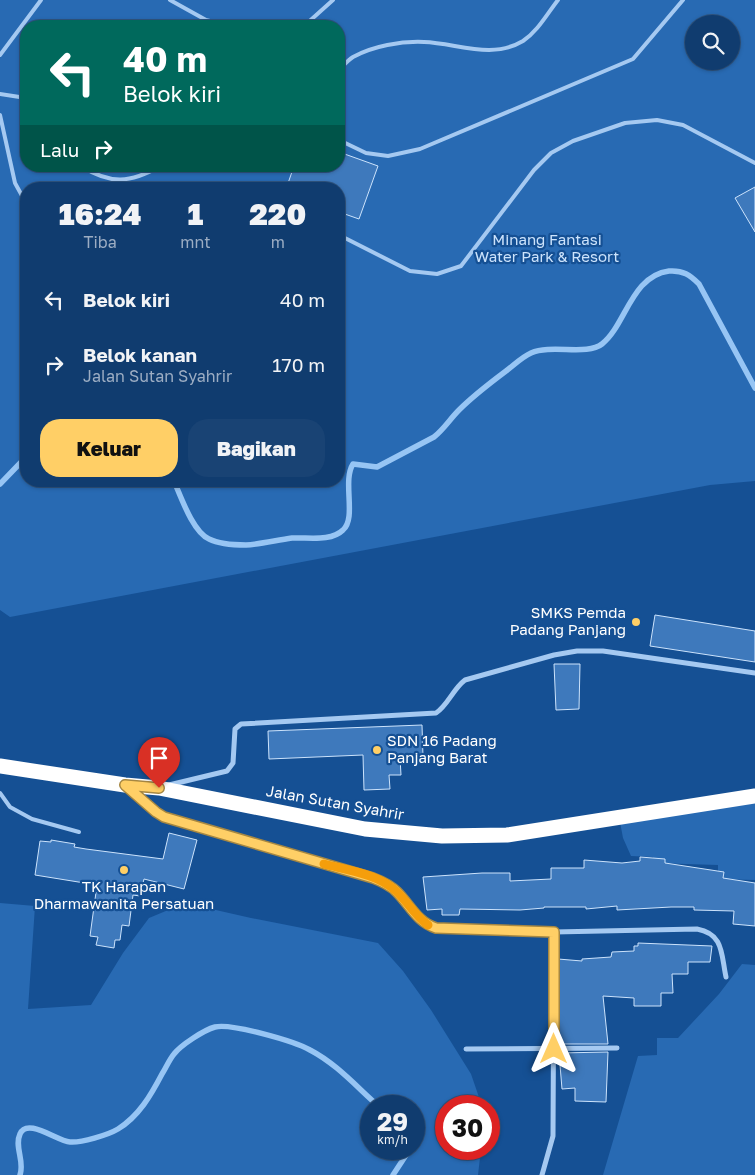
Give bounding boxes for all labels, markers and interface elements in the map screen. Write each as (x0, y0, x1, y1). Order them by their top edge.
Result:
map controls (685, 15, 740, 70)
button: search (685, 15, 740, 70)
text: 40 m (123, 38, 207, 80)
icon: left (40, 40, 105, 105)
text: Belok kiri (123, 80, 221, 107)
icon: right (89, 135, 117, 163)
text: Lalu (40, 138, 79, 161)
text: 16:24 (59, 196, 142, 232)
text: 1 (188, 196, 203, 232)
text: 220 (249, 196, 306, 232)
park label: Minang Fantasi Water Park & Resort (475, 230, 619, 265)
text: Tiba (84, 232, 117, 252)
text: mnt (180, 232, 211, 252)
text: m (271, 232, 285, 252)
icon: left (40, 286, 68, 314)
text: Belok kiri (83, 288, 170, 311)
text: 40 m (280, 288, 325, 311)
text: Belok kanan (83, 343, 197, 366)
icon: right (40, 351, 68, 379)
text: 170 m (272, 353, 325, 376)
text: Jalan Sutan Syahrir (83, 366, 232, 386)
button: Keluar (40, 419, 178, 477)
button: Bagikan (188, 419, 325, 477)
place label: SMKS Pemda Padang Panjang (510, 603, 626, 638)
marker: SMKS Pemda Padang Panjang (630, 616, 642, 628)
place label: SDN 16 Padang Panjang Barat (387, 731, 497, 766)
pin (138, 737, 180, 788)
icon: arrive (145, 744, 173, 772)
marker: SDN 16 Padang Panjang Barat (371, 744, 383, 756)
street label: Jalan Sutan Syahrir (265, 781, 406, 823)
marker: TK Harapan Dharmawanita Persatuan (118, 864, 130, 876)
place label: TK Harapan Dharmawanita Persatuan (34, 877, 214, 912)
position arrow (527, 1022, 579, 1074)
speed limit sign: 30 (435, 1095, 500, 1160)
text: 29 (377, 1106, 408, 1137)
text: km/h (377, 1132, 408, 1147)

